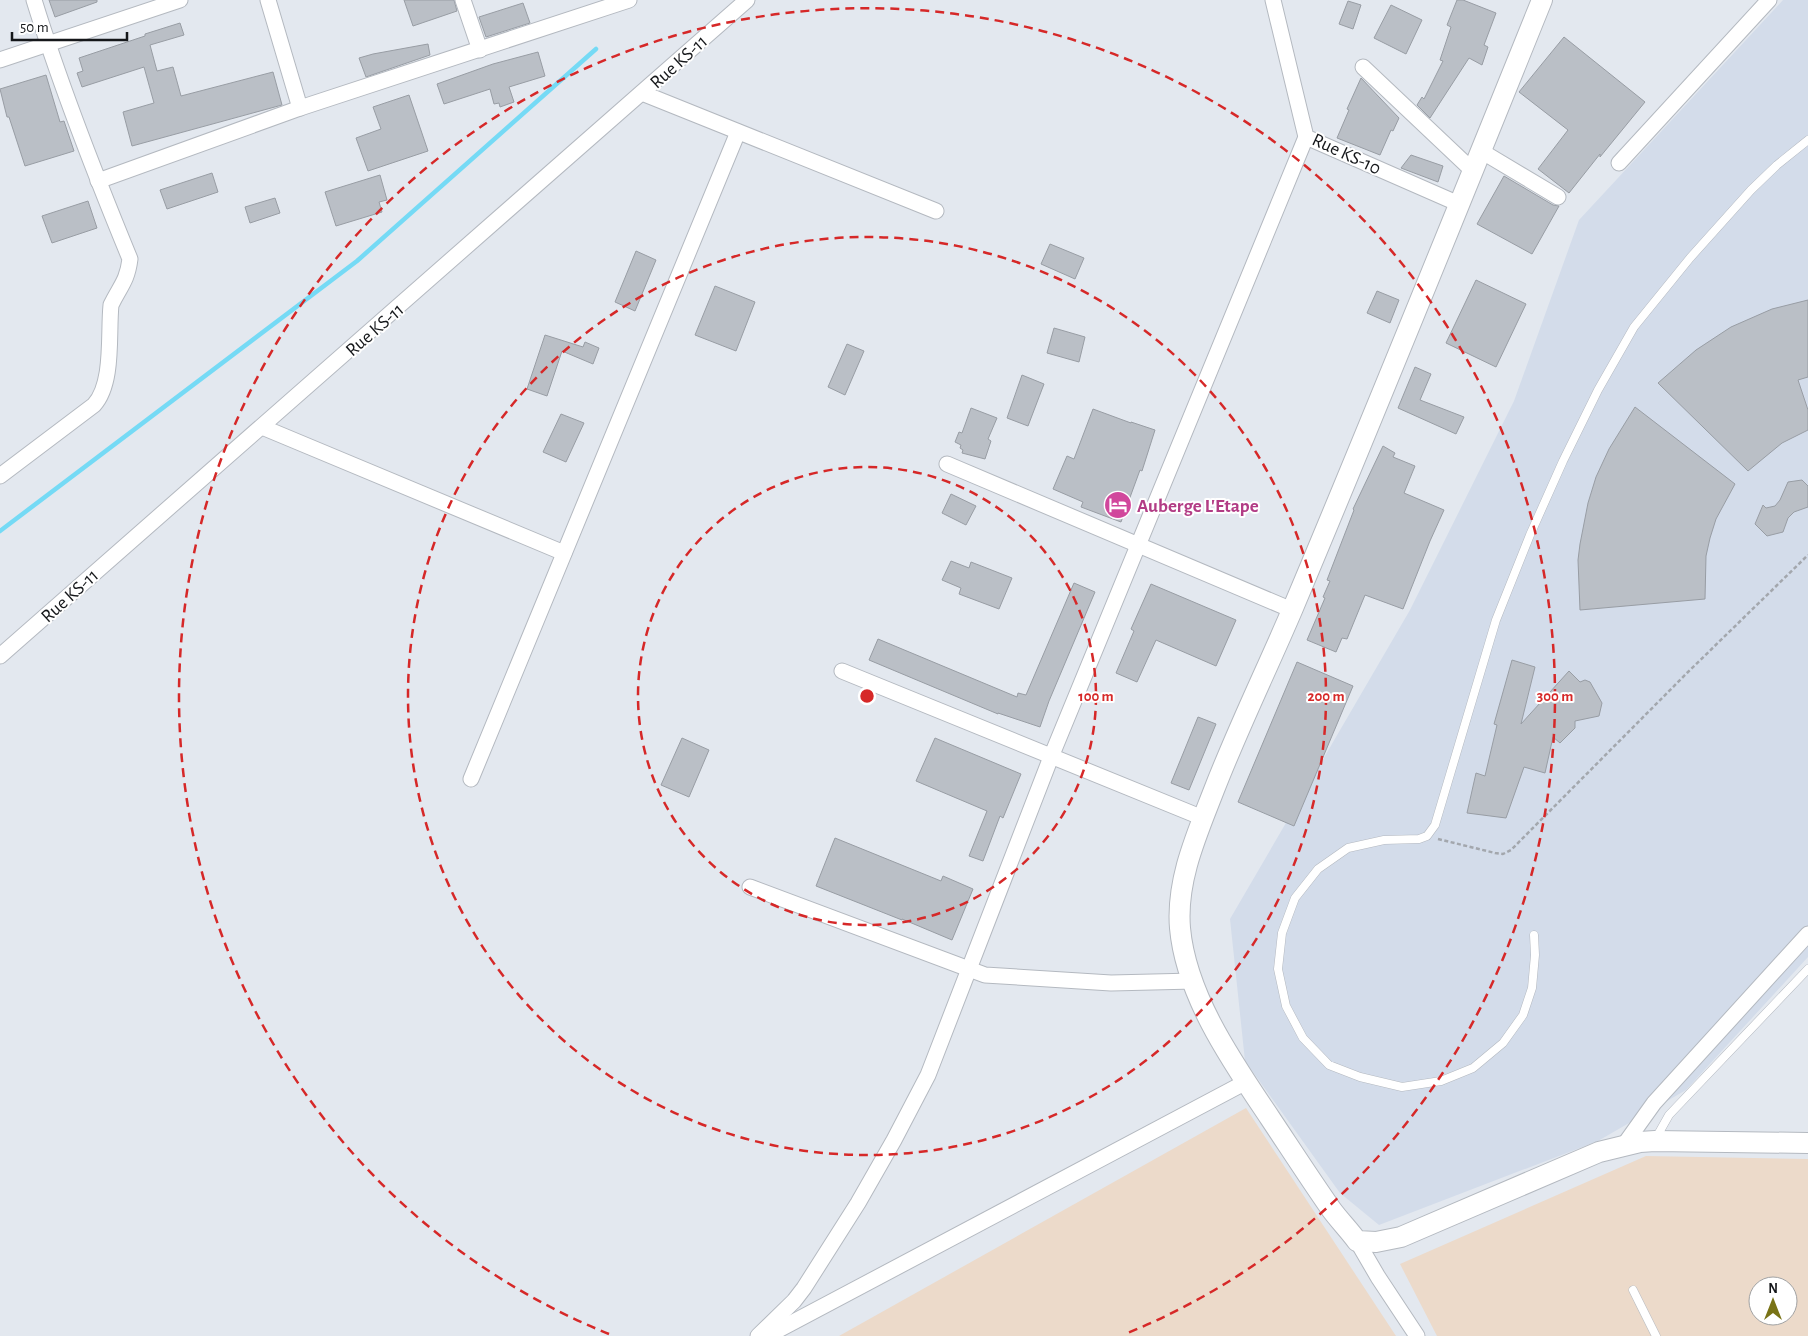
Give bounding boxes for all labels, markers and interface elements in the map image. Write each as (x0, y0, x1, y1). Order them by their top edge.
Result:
scale bar (12, 10, 128, 42)
text: 50 m (20, 20, 49, 35)
street label: Rue KS-11 (647, 32, 711, 93)
street label: Rue KS-10 (1309, 130, 1384, 179)
street label: Rue KS-11 (342, 300, 408, 360)
hotel icon: Auberge L'Etape (1103, 490, 1133, 520)
place label: Auberge L'Etape (1137, 497, 1259, 516)
street label: Rue KS-11 (38, 566, 102, 627)
centre of rings (858, 687, 876, 705)
text: 100 m (1078, 689, 1114, 704)
text: 200 m (1307, 689, 1345, 704)
text: 300 m (1537, 689, 1573, 704)
north arrow (1748, 1276, 1798, 1326)
text: N (1768, 1282, 1778, 1296)

